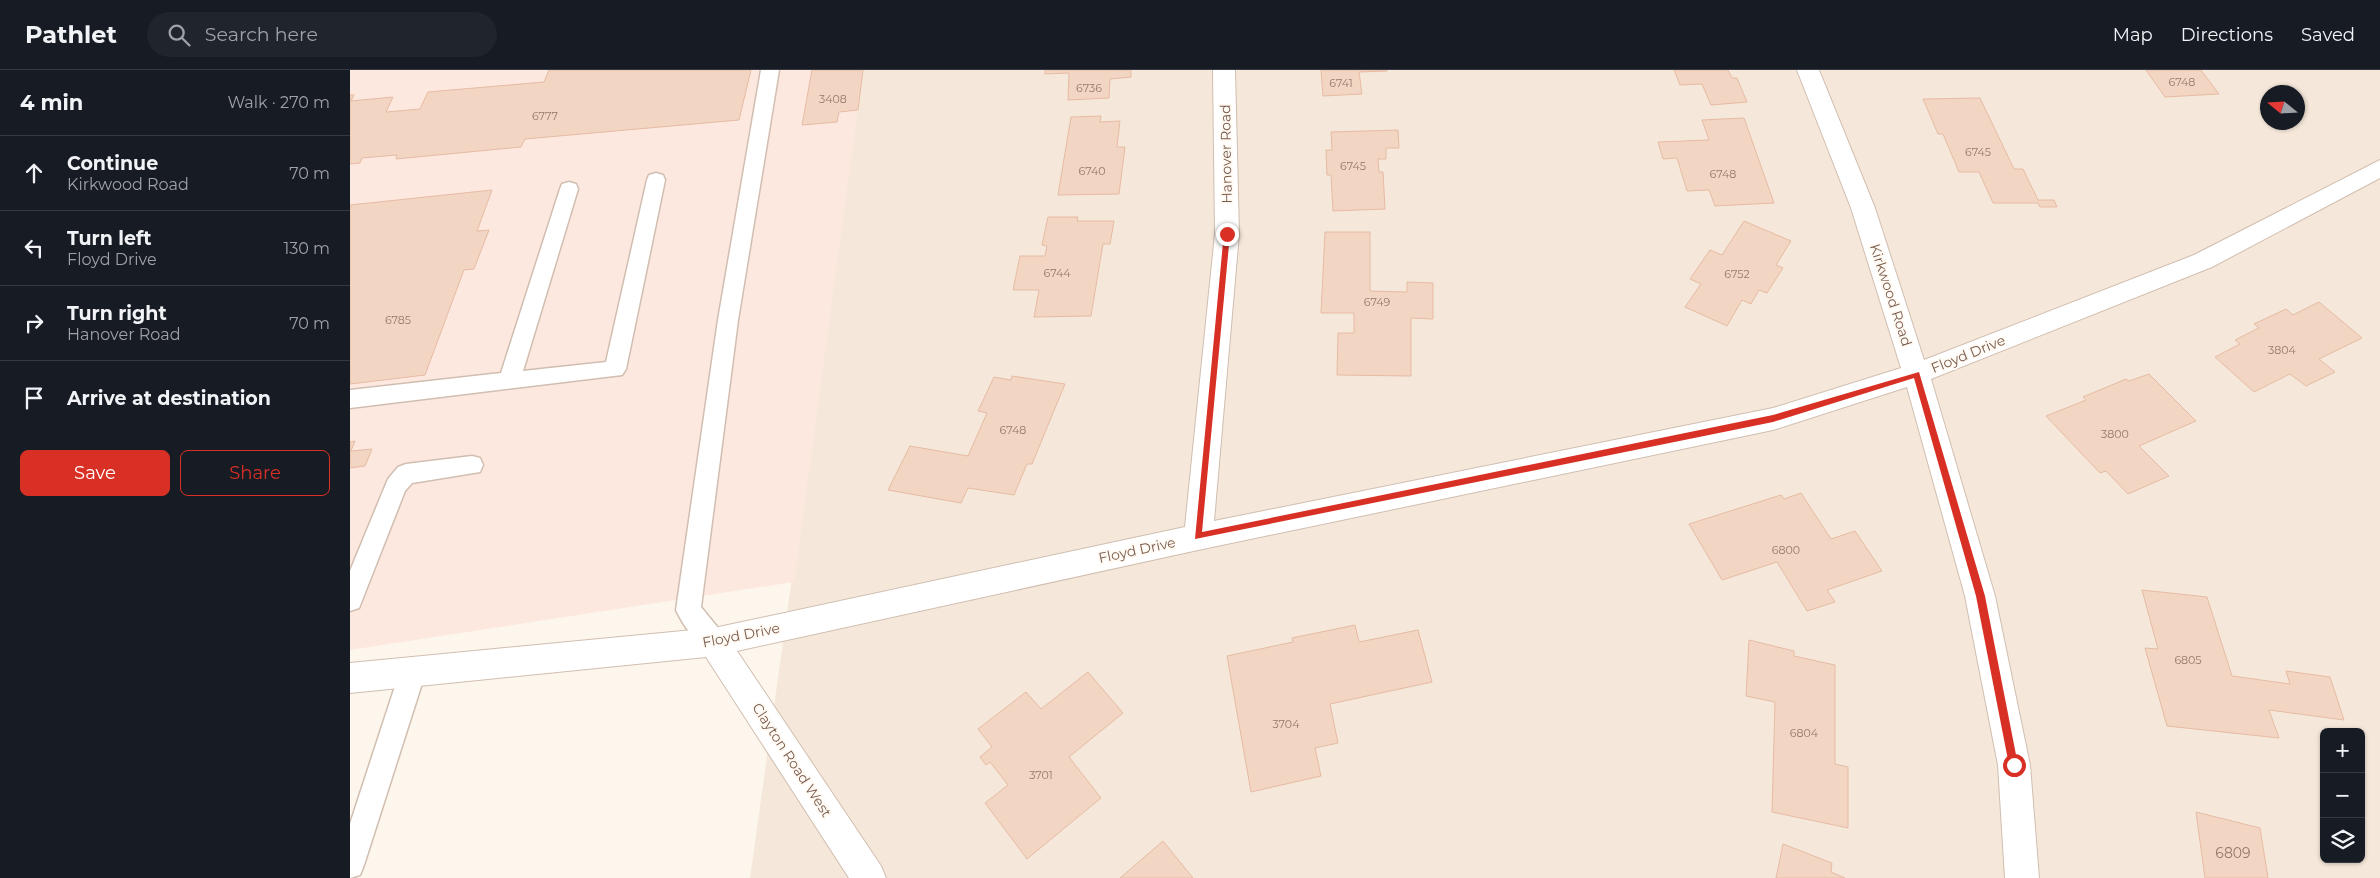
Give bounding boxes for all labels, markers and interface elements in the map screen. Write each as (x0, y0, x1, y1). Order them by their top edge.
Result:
search box (147, 12, 497, 57)
text: Pathlet (25, 20, 117, 49)
icon: search (165, 21, 193, 49)
text: Search here (205, 23, 318, 46)
text: Map (2113, 24, 2153, 46)
text: Directions (2181, 24, 2273, 46)
text: Saved (2301, 24, 2355, 46)
house number: 6748 (2169, 75, 2195, 89)
house number: 6741 (1329, 76, 1353, 90)
house number: 6736 (1076, 81, 1102, 95)
north arrow (2260, 85, 2305, 130)
text: 4 min (20, 90, 83, 115)
house number: 3408 (819, 92, 847, 106)
text: Walk · 270 m (227, 93, 330, 112)
street label: Hanover Road (1216, 104, 1236, 204)
house number: 6777 (532, 109, 558, 123)
house number: 6745 (1965, 145, 1991, 159)
text: Continue (67, 152, 158, 175)
icon: ahead (20, 159, 48, 187)
house number: 6745 (1340, 159, 1366, 173)
text: 70 m (289, 164, 330, 183)
house number: 6740 (1079, 164, 1105, 178)
house number: 6748 (1710, 167, 1736, 181)
text: Kirkwood Road (67, 175, 189, 194)
route end (1216, 223, 1239, 246)
text: Turn left (67, 227, 152, 250)
icon: left (20, 234, 48, 262)
text: 130 m (283, 239, 330, 258)
street label: Kirkwood Road (1866, 242, 1916, 348)
text: Floyd Drive (67, 250, 157, 269)
house number: 6744 (1044, 266, 1071, 280)
house number: 6752 (1724, 267, 1750, 281)
house number: 6749 (1364, 295, 1390, 309)
text: Turn right (67, 302, 167, 325)
icon: right (20, 309, 48, 337)
house number: 6785 (385, 313, 411, 327)
text: 70 m (289, 314, 330, 333)
text: Hanover Road (67, 325, 181, 344)
street label: Floyd Drive (1928, 331, 2008, 377)
house number: 3804 (2268, 343, 2297, 357)
icon: arrive (20, 384, 48, 412)
text: Arrive at destination (67, 387, 271, 410)
house number: 6748 (1000, 423, 1026, 437)
house number: 3800 (2101, 427, 2129, 441)
button: Save (20, 450, 170, 496)
button: Share (180, 450, 330, 496)
street label: Floyd Drive (1097, 533, 1177, 567)
house number: 6800 (1772, 543, 1800, 557)
street label: Floyd Drive (701, 619, 781, 651)
house number: 6805 (2174, 653, 2202, 667)
street label: Clayton Road West (748, 699, 836, 821)
house number: 3704 (1273, 717, 1300, 731)
house number: 6804 (1790, 726, 1819, 740)
map controls (2320, 728, 2365, 863)
button: + (2320, 728, 2365, 773)
route start (2003, 754, 2026, 777)
house number: 3701 (1029, 768, 1053, 782)
button: − (2320, 773, 2365, 818)
button: layers (2320, 818, 2365, 863)
house number: 6809 (2215, 844, 2251, 862)

